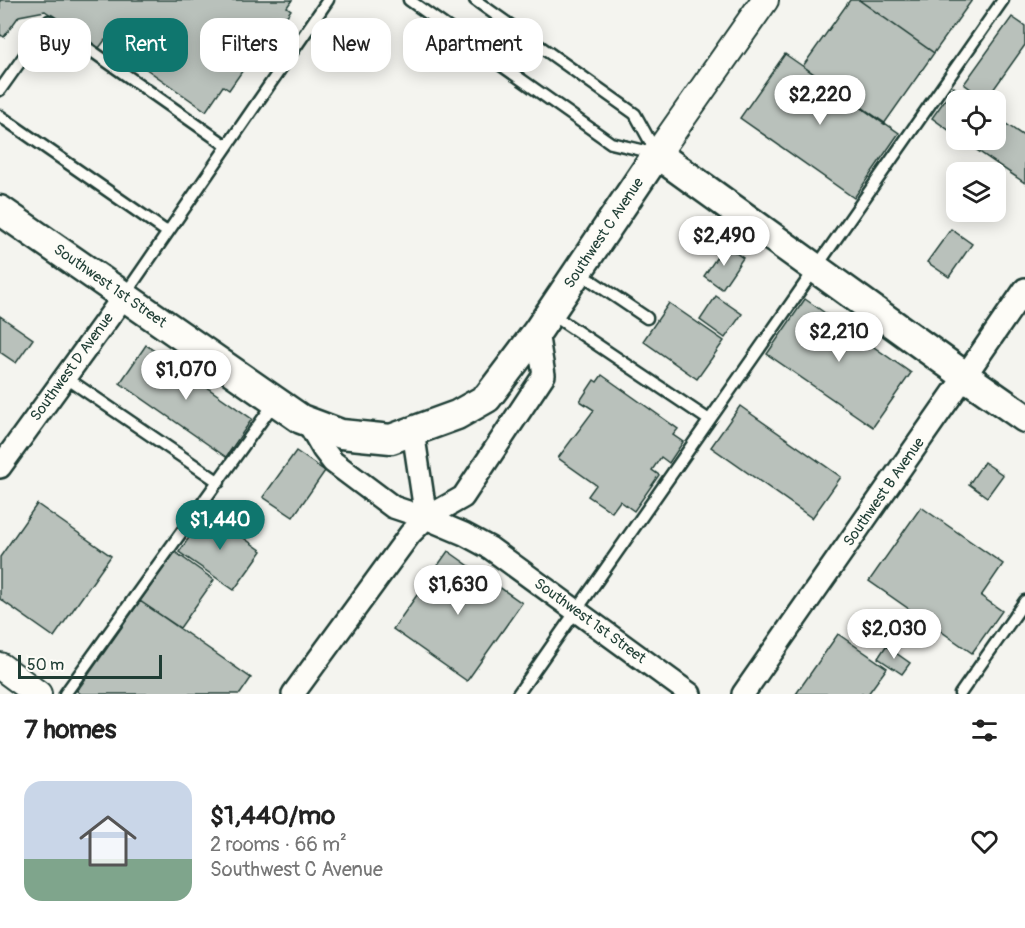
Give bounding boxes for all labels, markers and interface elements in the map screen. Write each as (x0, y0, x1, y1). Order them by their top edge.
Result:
chip: Buy (18, 18, 91, 72)
chip: Rent (103, 18, 188, 72)
chip: Filters (200, 18, 299, 72)
chip: New (311, 18, 391, 72)
chip: Apartment (403, 18, 543, 72)
pin: $2,220 (771, 75, 869, 126)
text: $2,220 (788, 82, 852, 107)
map controls (946, 90, 1006, 222)
button: locate (946, 90, 1006, 150)
button: layers (946, 162, 1006, 222)
street label: Southwest C Avenue (560, 173, 648, 292)
pin: $2,490 (675, 216, 773, 267)
text: $2,490 (693, 223, 755, 248)
street label: Southwest 1st Street (50, 240, 171, 333)
street label: Southwest D Avenue (26, 308, 118, 425)
pin: $2,210 (790, 312, 888, 363)
text: $2,210 (809, 319, 869, 344)
pin: $1,070 (137, 350, 235, 401)
text: $1,070 (155, 357, 217, 382)
street label: Southwest B Avenue (839, 433, 929, 550)
pin: $1,440 (171, 500, 269, 551)
text: $1,440 (190, 507, 250, 532)
pin: $1,630 (409, 565, 507, 616)
text: $1,630 (428, 572, 488, 597)
street label: Southwest 1st Street (530, 574, 650, 668)
pin: $2,030 (845, 609, 943, 660)
text: $2,030 (861, 616, 927, 641)
scale bar (18, 652, 162, 680)
text: 50 m (27, 655, 64, 675)
text: 7 homes (24, 714, 116, 746)
icon: filters (968, 714, 1001, 747)
text: $1,440/mo (210, 800, 335, 832)
icon: home (72, 805, 144, 877)
icon: heart (968, 825, 1001, 858)
text: 2 rooms · 66 m² (210, 832, 347, 857)
text: Southwest C Avenue (210, 857, 383, 882)

